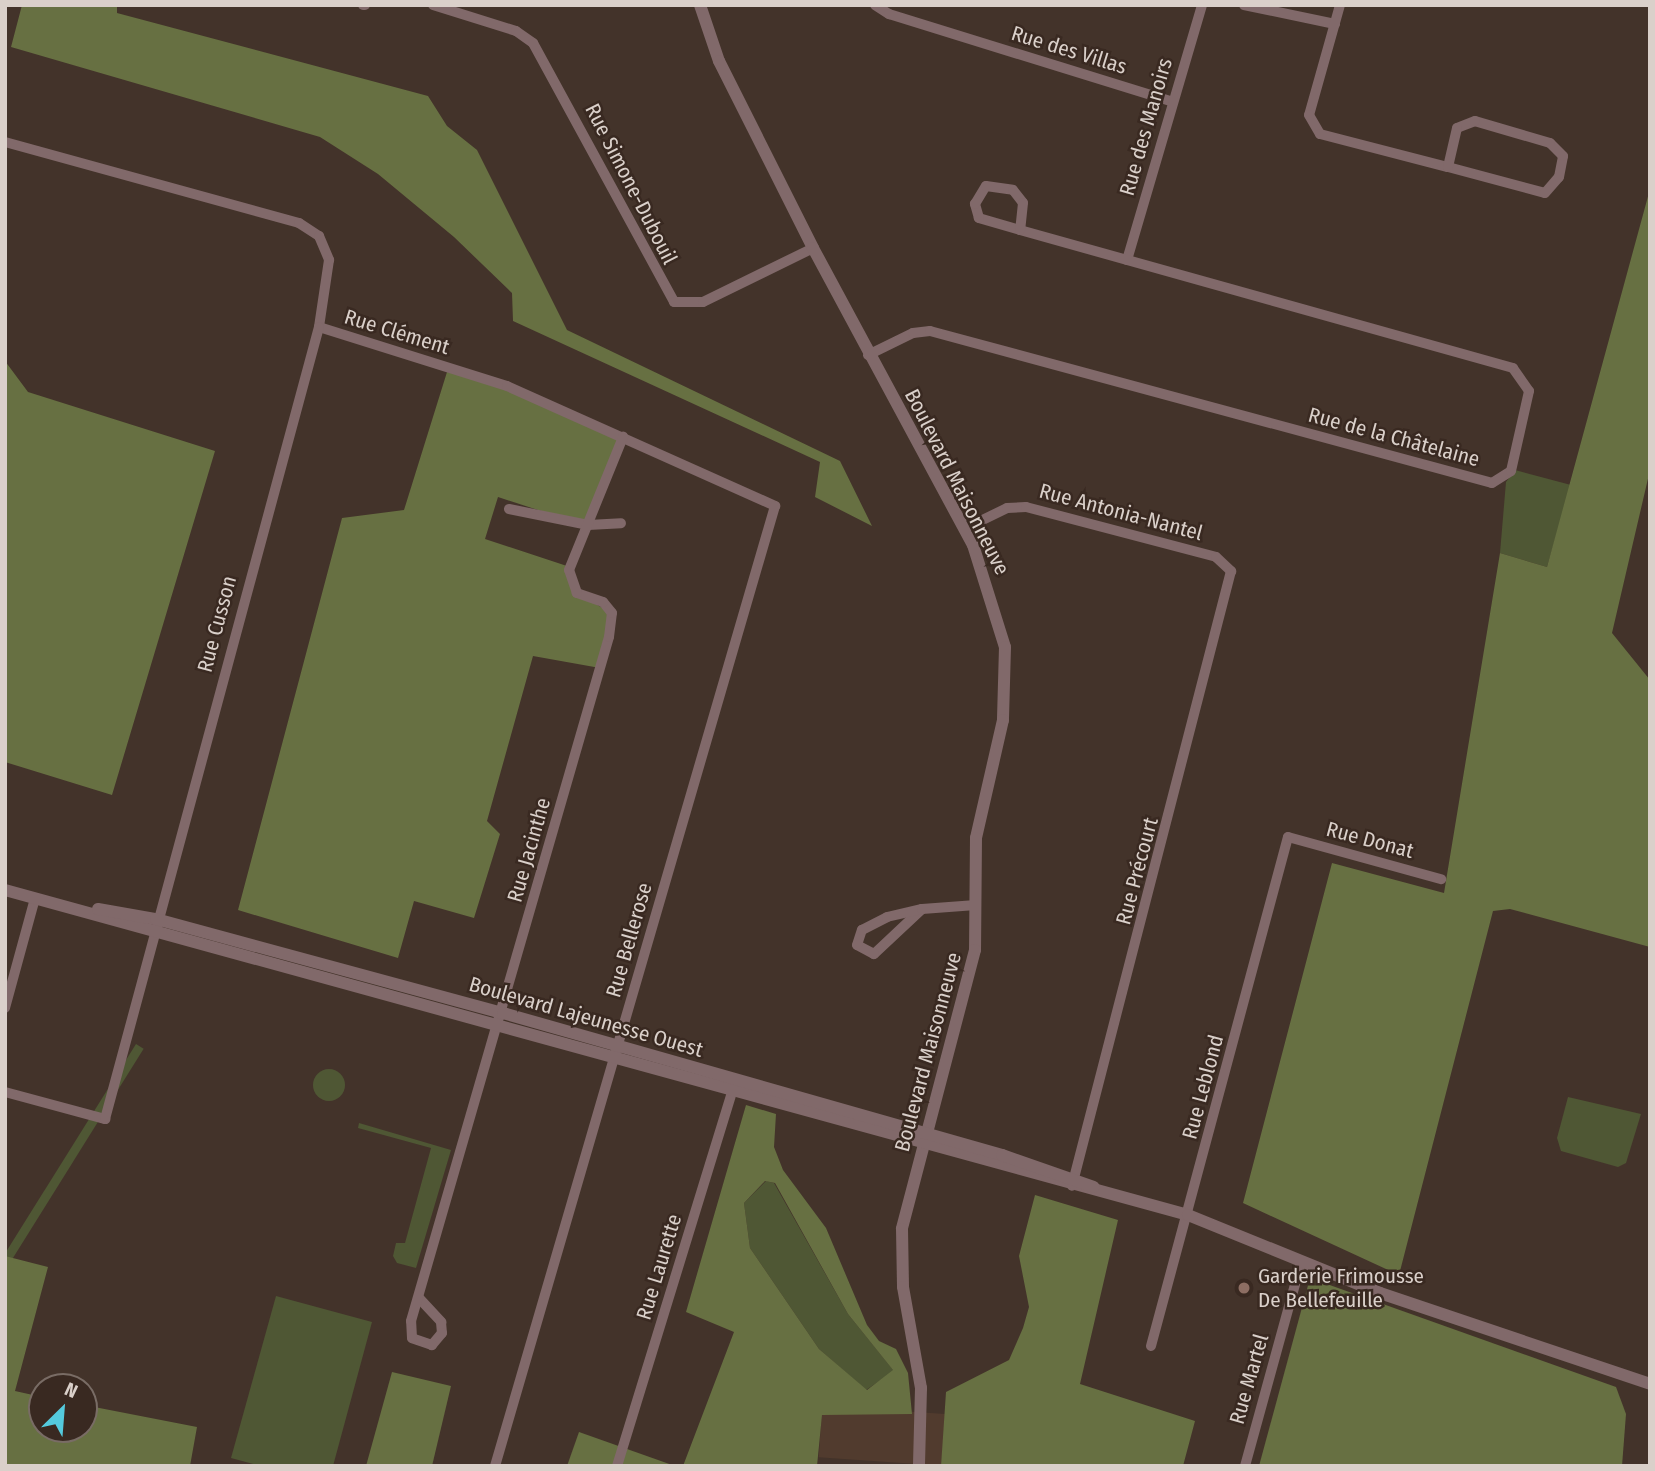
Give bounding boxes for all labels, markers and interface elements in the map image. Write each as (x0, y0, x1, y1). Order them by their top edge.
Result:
street label: Rue des Villas (1008, 21, 1130, 79)
street label: Rue des Manoirs (1114, 55, 1178, 199)
street label: Rue Simone-Dubouil (580, 99, 682, 269)
street label: Rue Clément (341, 304, 453, 360)
street label: Boulevard Maisonneuve (899, 385, 1015, 579)
street label: Rue de la Châtelaine (1306, 402, 1482, 472)
street label: Rue Antonia-Nantel (1036, 478, 1206, 546)
street label: Rue Cusson (192, 573, 242, 675)
street label: Rue Jacinthe (502, 795, 556, 905)
street label: Rue Précourt (1111, 815, 1163, 927)
street label: Rue Donat (1324, 816, 1416, 864)
street label: Rue Bellerose (601, 880, 657, 1000)
street label: Boulevard Maisonneuve (889, 950, 967, 1154)
street label: Boulevard Lajeunesse Ouest (466, 972, 706, 1062)
street label: Rue Leblond (1177, 1032, 1229, 1142)
street label: Rue Laurette (631, 1211, 687, 1323)
place label: Garderie Frimousse De Bellefeuille (1258, 1263, 1424, 1313)
marker: Garderie Frimousse De Bellefeuille (1236, 1280, 1252, 1296)
street label: Rue Martel (1224, 1331, 1274, 1427)
north arrow (28, 1373, 98, 1443)
text: N (61, 1377, 81, 1403)

